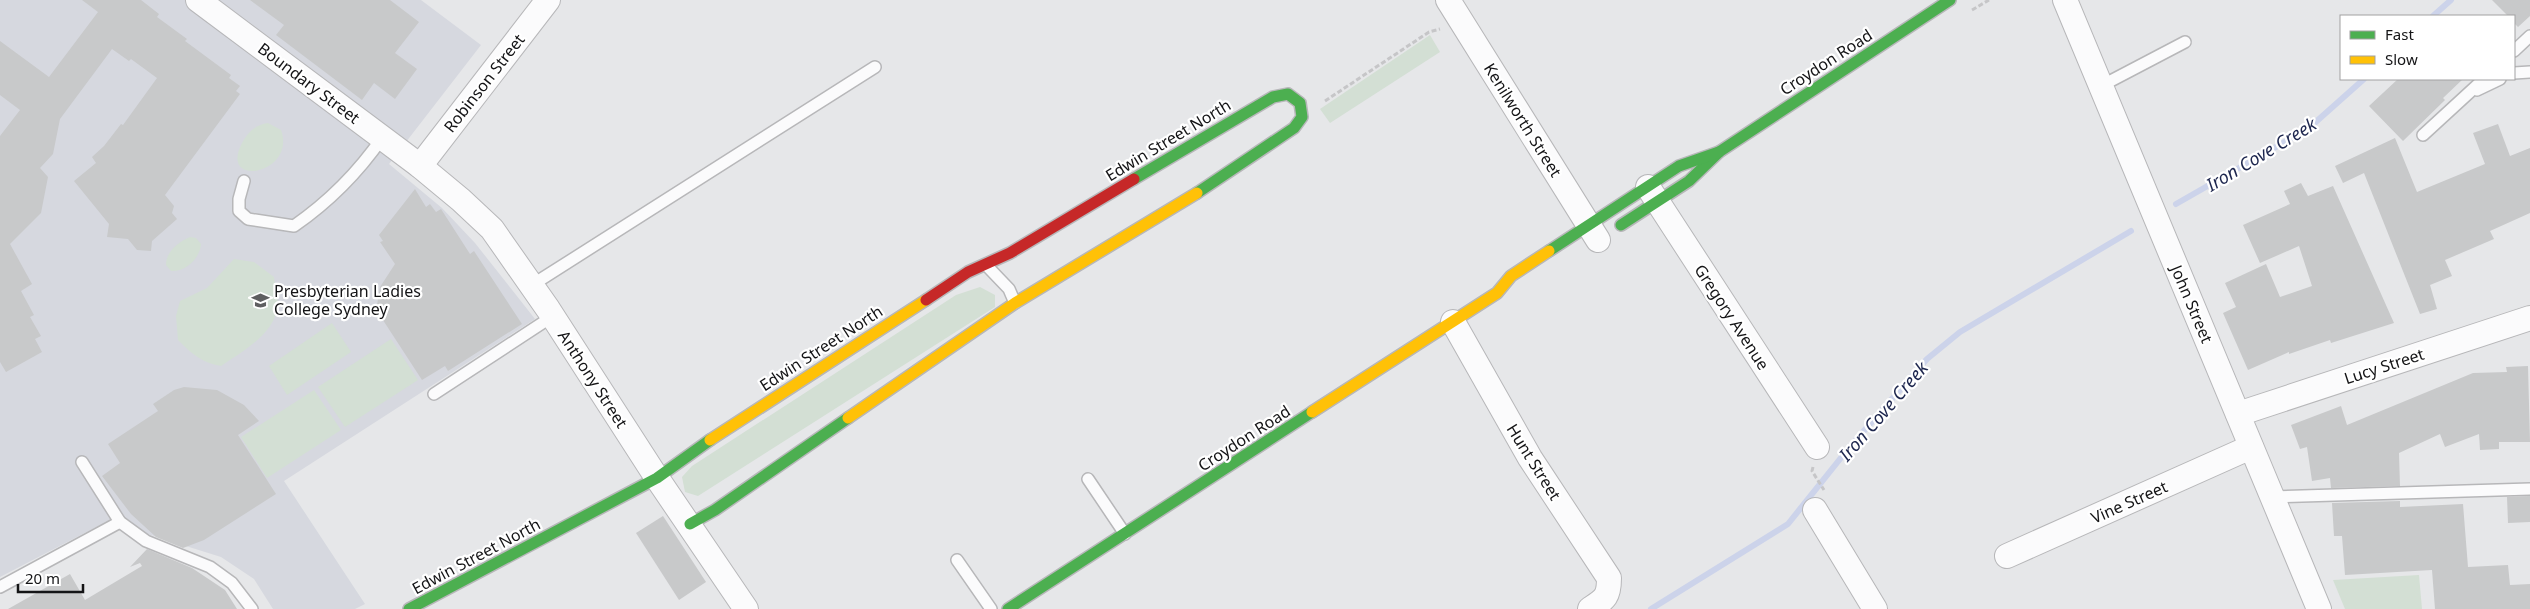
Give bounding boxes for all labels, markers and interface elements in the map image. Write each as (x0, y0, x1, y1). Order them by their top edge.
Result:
legend (2340, 15, 2515, 80)
street label: Croydon Road (1776, 24, 1876, 100)
text: Fast (2385, 24, 2414, 44)
street label: Robinson Street (439, 29, 530, 137)
street label: Boundary Street (254, 37, 365, 129)
text: Slow (2385, 49, 2418, 69)
street label: Kenilworth Street (1479, 59, 1567, 181)
street label: Edwin Street North (1101, 94, 1235, 186)
water label: Iron Cove Creek (2201, 111, 2321, 197)
street label: Gregory Avenue (1690, 260, 1774, 374)
street label: John Street (2165, 260, 2218, 347)
place label: Presbyterian Ladies College Sydney (274, 280, 421, 320)
school or university icon: Presbyterian Ladies College Sydney (250, 290, 270, 310)
street label: Edwin Street North (755, 300, 887, 396)
street label: Anthony Street (553, 326, 633, 432)
street label: Lucy Street (2341, 343, 2427, 389)
water label: Iron Cove Creek (1832, 355, 1934, 467)
street label: Croydon Road (1194, 400, 1294, 476)
street label: Hunt Street (1502, 420, 1566, 505)
street label: Vine Street (2087, 475, 2171, 529)
street label: Edwin Street North (408, 513, 544, 599)
scale bar (18, 562, 82, 594)
text: 20 m (25, 568, 60, 588)

